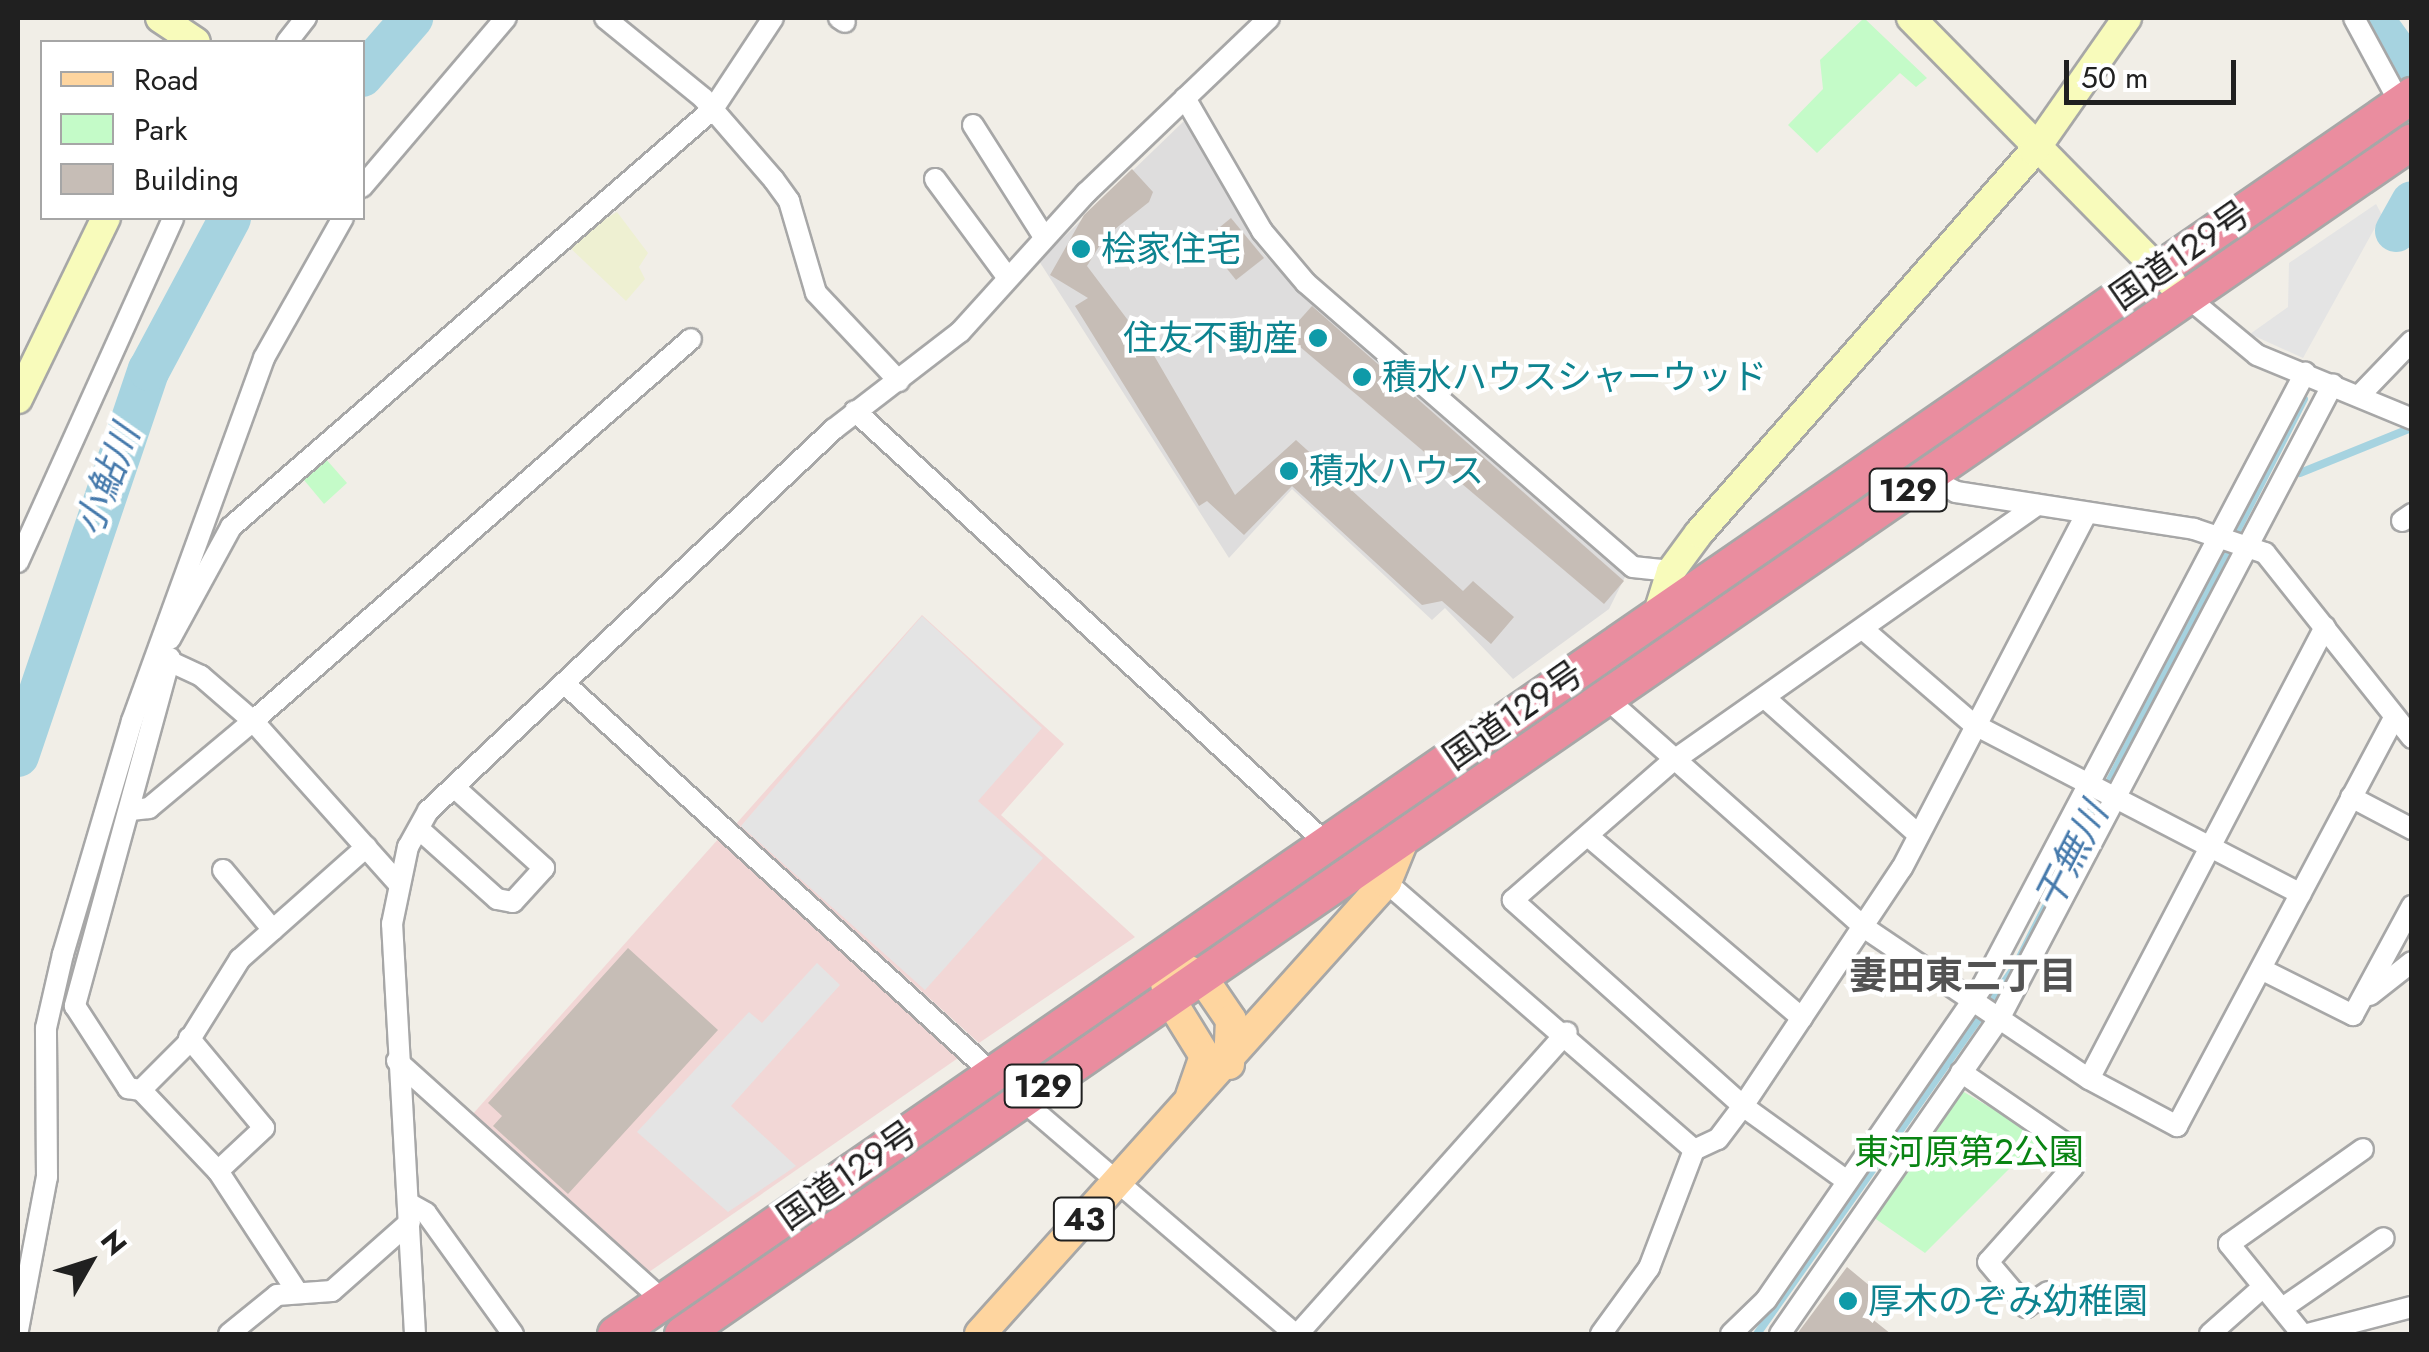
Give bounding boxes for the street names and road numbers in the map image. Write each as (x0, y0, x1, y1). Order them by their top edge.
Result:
street label: 国道129号 (2102, 192, 2258, 318)
road number: 129 (1868, 463, 1948, 517)
street label: 国道129号 (1435, 652, 1591, 778)
road number: 129 (1003, 1059, 1083, 1113)
street label: 国道129号 (769, 1112, 925, 1238)
road number: 43 (1052, 1192, 1116, 1246)

